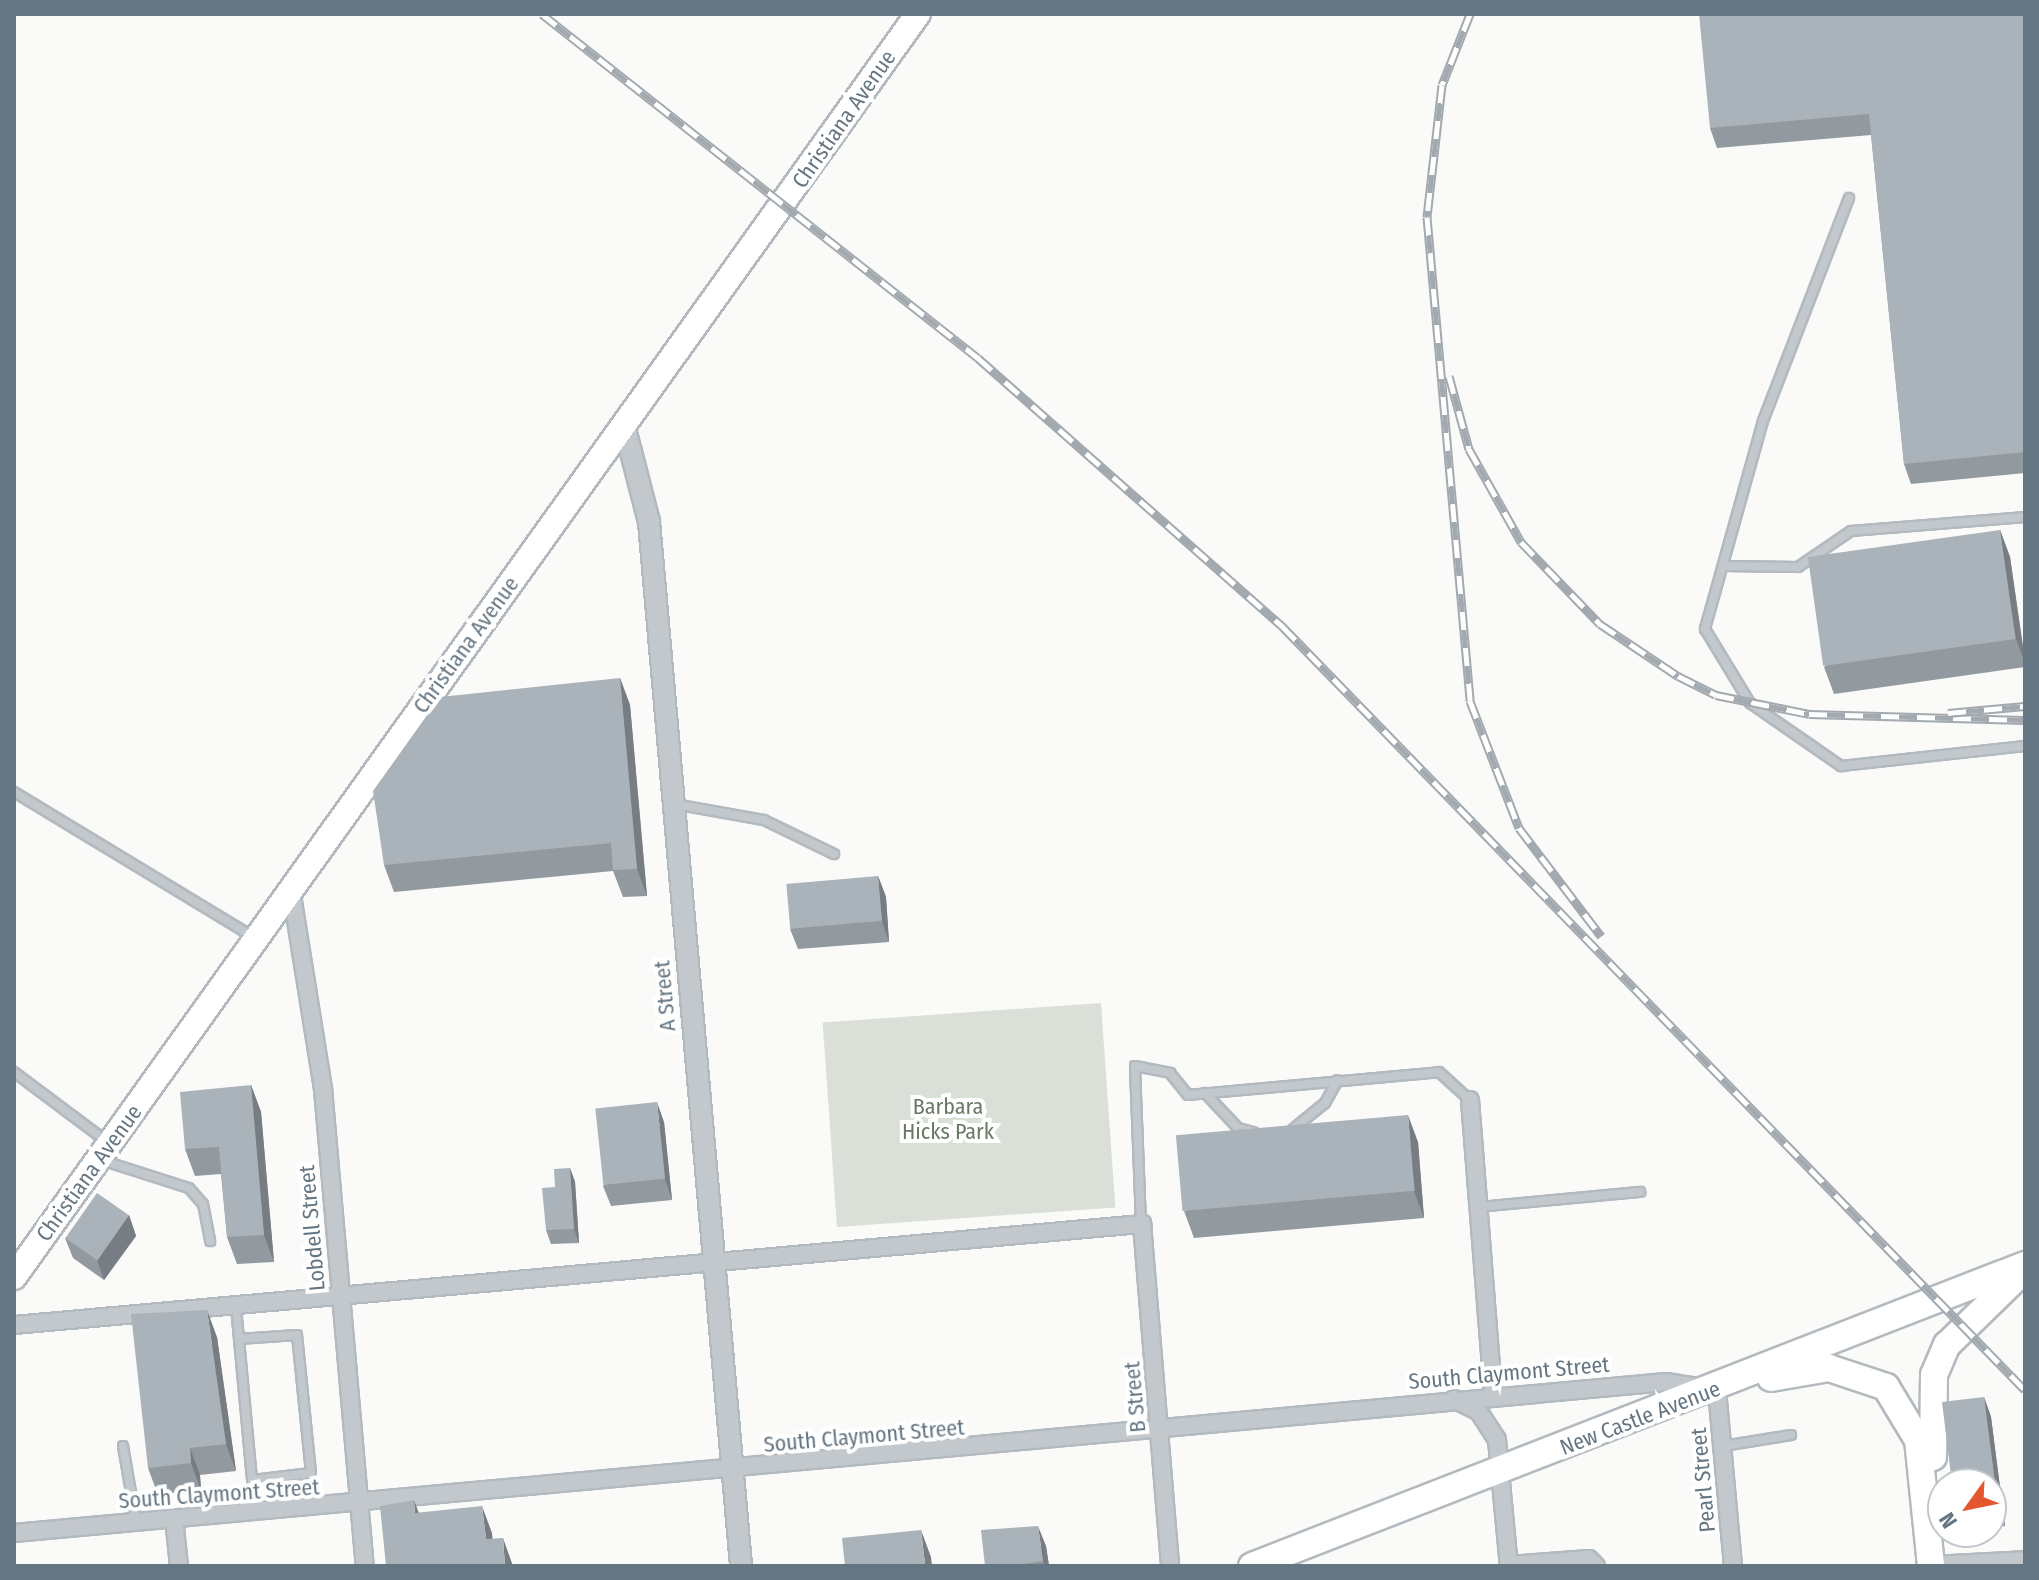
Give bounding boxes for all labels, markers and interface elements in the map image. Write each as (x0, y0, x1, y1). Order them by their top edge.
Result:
street label: Christiana Avenue (787, 45, 901, 193)
street label: Christiana Avenue (408, 572, 524, 718)
street label: A Street (649, 960, 681, 1032)
park label: Barbara Hicks Park (902, 1093, 994, 1144)
street label: Christiana Avenue (31, 1100, 147, 1246)
street label: Lobdell Street (293, 1164, 331, 1292)
street label: South Claymont Street (1408, 1351, 1610, 1395)
street label: B Street (1119, 1360, 1151, 1434)
street label: New Castle Avenue (1556, 1375, 1724, 1461)
street label: South Claymont Street (763, 1414, 965, 1458)
street label: Pearl Street (1685, 1427, 1721, 1533)
north arrow (1927, 1468, 2007, 1548)
street label: South Claymont Street (118, 1474, 320, 1514)
text: N (1933, 1507, 1963, 1533)

